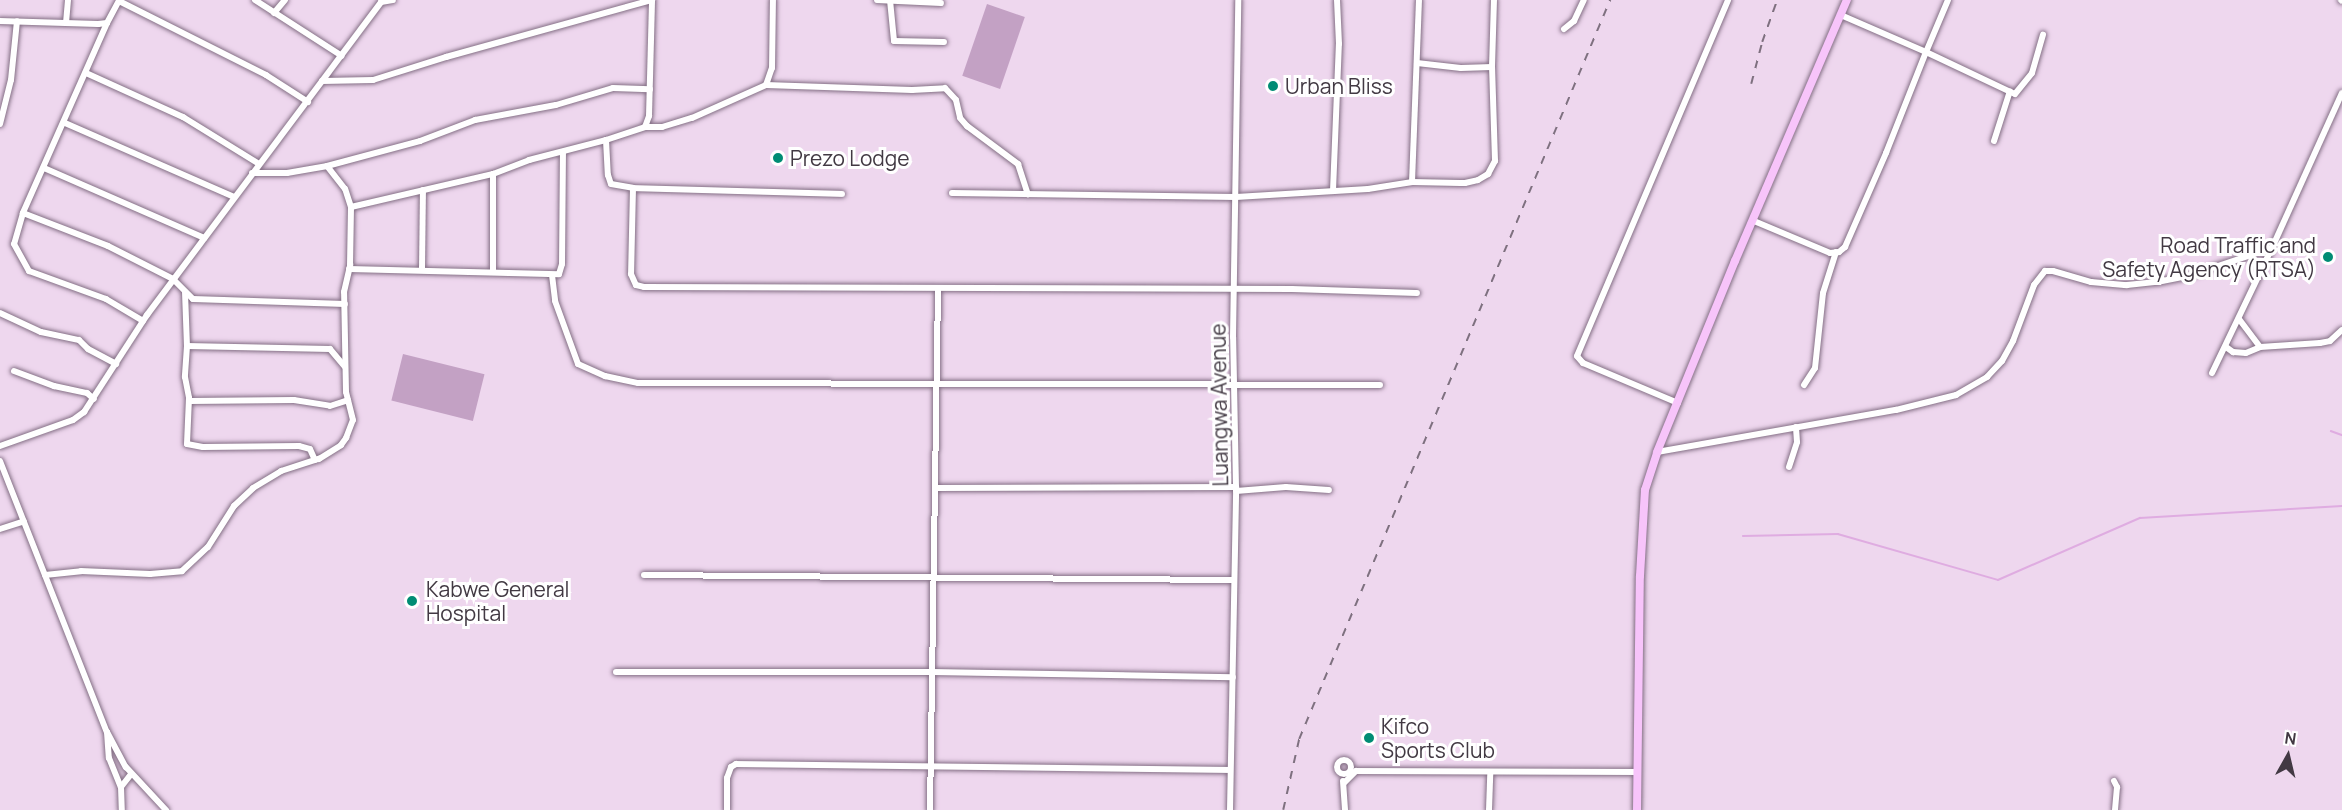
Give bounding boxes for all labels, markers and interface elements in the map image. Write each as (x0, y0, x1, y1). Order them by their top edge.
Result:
place label: Urban Bliss (1285, 73, 1393, 99)
marker: Urban Bliss (1266, 79, 1280, 93)
place label: Prezo Lodge (790, 145, 910, 171)
marker: Prezo Lodge (771, 151, 785, 165)
place label: Road Traffic and Safety Agency (RTSA) (2102, 232, 2316, 282)
marker: Road Traffic and Safety Agency (RTSA) (2321, 250, 2335, 264)
street label: Luangwa Avenue (1205, 323, 1233, 487)
place label: Kabwe General Hospital (426, 576, 569, 626)
marker: Kabwe General Hospital (403, 592, 421, 610)
place label: Kifco Sports Club (1381, 713, 1495, 763)
north arrow (2258, 726, 2318, 786)
text: N (2283, 726, 2298, 750)
marker: Kifco Sports Club (1362, 731, 1376, 745)

